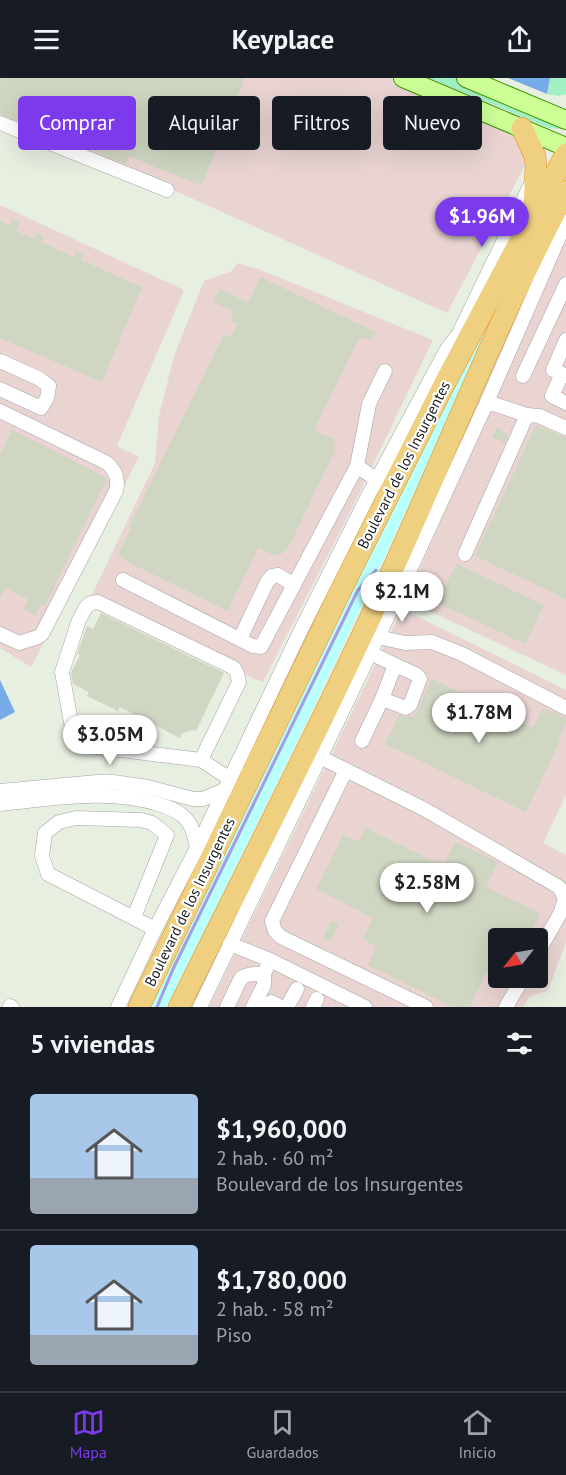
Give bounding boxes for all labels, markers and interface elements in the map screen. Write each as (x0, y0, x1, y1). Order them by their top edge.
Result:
text: Keyplace (232, 22, 334, 56)
icon: menu (30, 23, 63, 56)
icon: share (503, 23, 536, 56)
chip: Comprar (18, 96, 136, 150)
chip: Alquilar (148, 96, 260, 150)
chip: Filtros (272, 96, 371, 150)
chip: Nuevo (383, 96, 482, 150)
pin: $1.96M (433, 197, 531, 248)
text: $1.96M (449, 203, 515, 229)
street label: Boulevard de los Insurgentes (353, 378, 454, 552)
pin: $2.1M (360, 572, 444, 623)
text: $2.1M (375, 578, 429, 604)
pin: $1.78M (430, 693, 528, 744)
text: $1.78M (446, 699, 512, 725)
pin: $3.05M (61, 715, 159, 766)
text: $3.05M (77, 721, 143, 747)
street label: Boulevard de los Insurgentes (140, 814, 239, 989)
pin: $2.58M (378, 863, 476, 914)
text: $2.58M (394, 869, 460, 895)
north arrow (488, 928, 548, 988)
map controls (488, 928, 548, 988)
text: 5 viviendas (30, 1027, 155, 1060)
icon: filters (503, 1027, 536, 1060)
text: $1,960,000 (216, 1112, 347, 1145)
icon: home (78, 1118, 150, 1190)
text: 2 hab. · 60 m² (216, 1145, 334, 1171)
text: Boulevard de los Insurgentes (216, 1171, 464, 1197)
text: $1,780,000 (216, 1263, 347, 1296)
icon: home (78, 1269, 150, 1341)
text: 2 hab. · 58 m² (216, 1296, 334, 1322)
text: Piso (216, 1322, 252, 1348)
tab: Mapa (70, 1406, 107, 1462)
tab: Guardados (247, 1406, 319, 1462)
tab: Inicio (458, 1406, 496, 1462)

